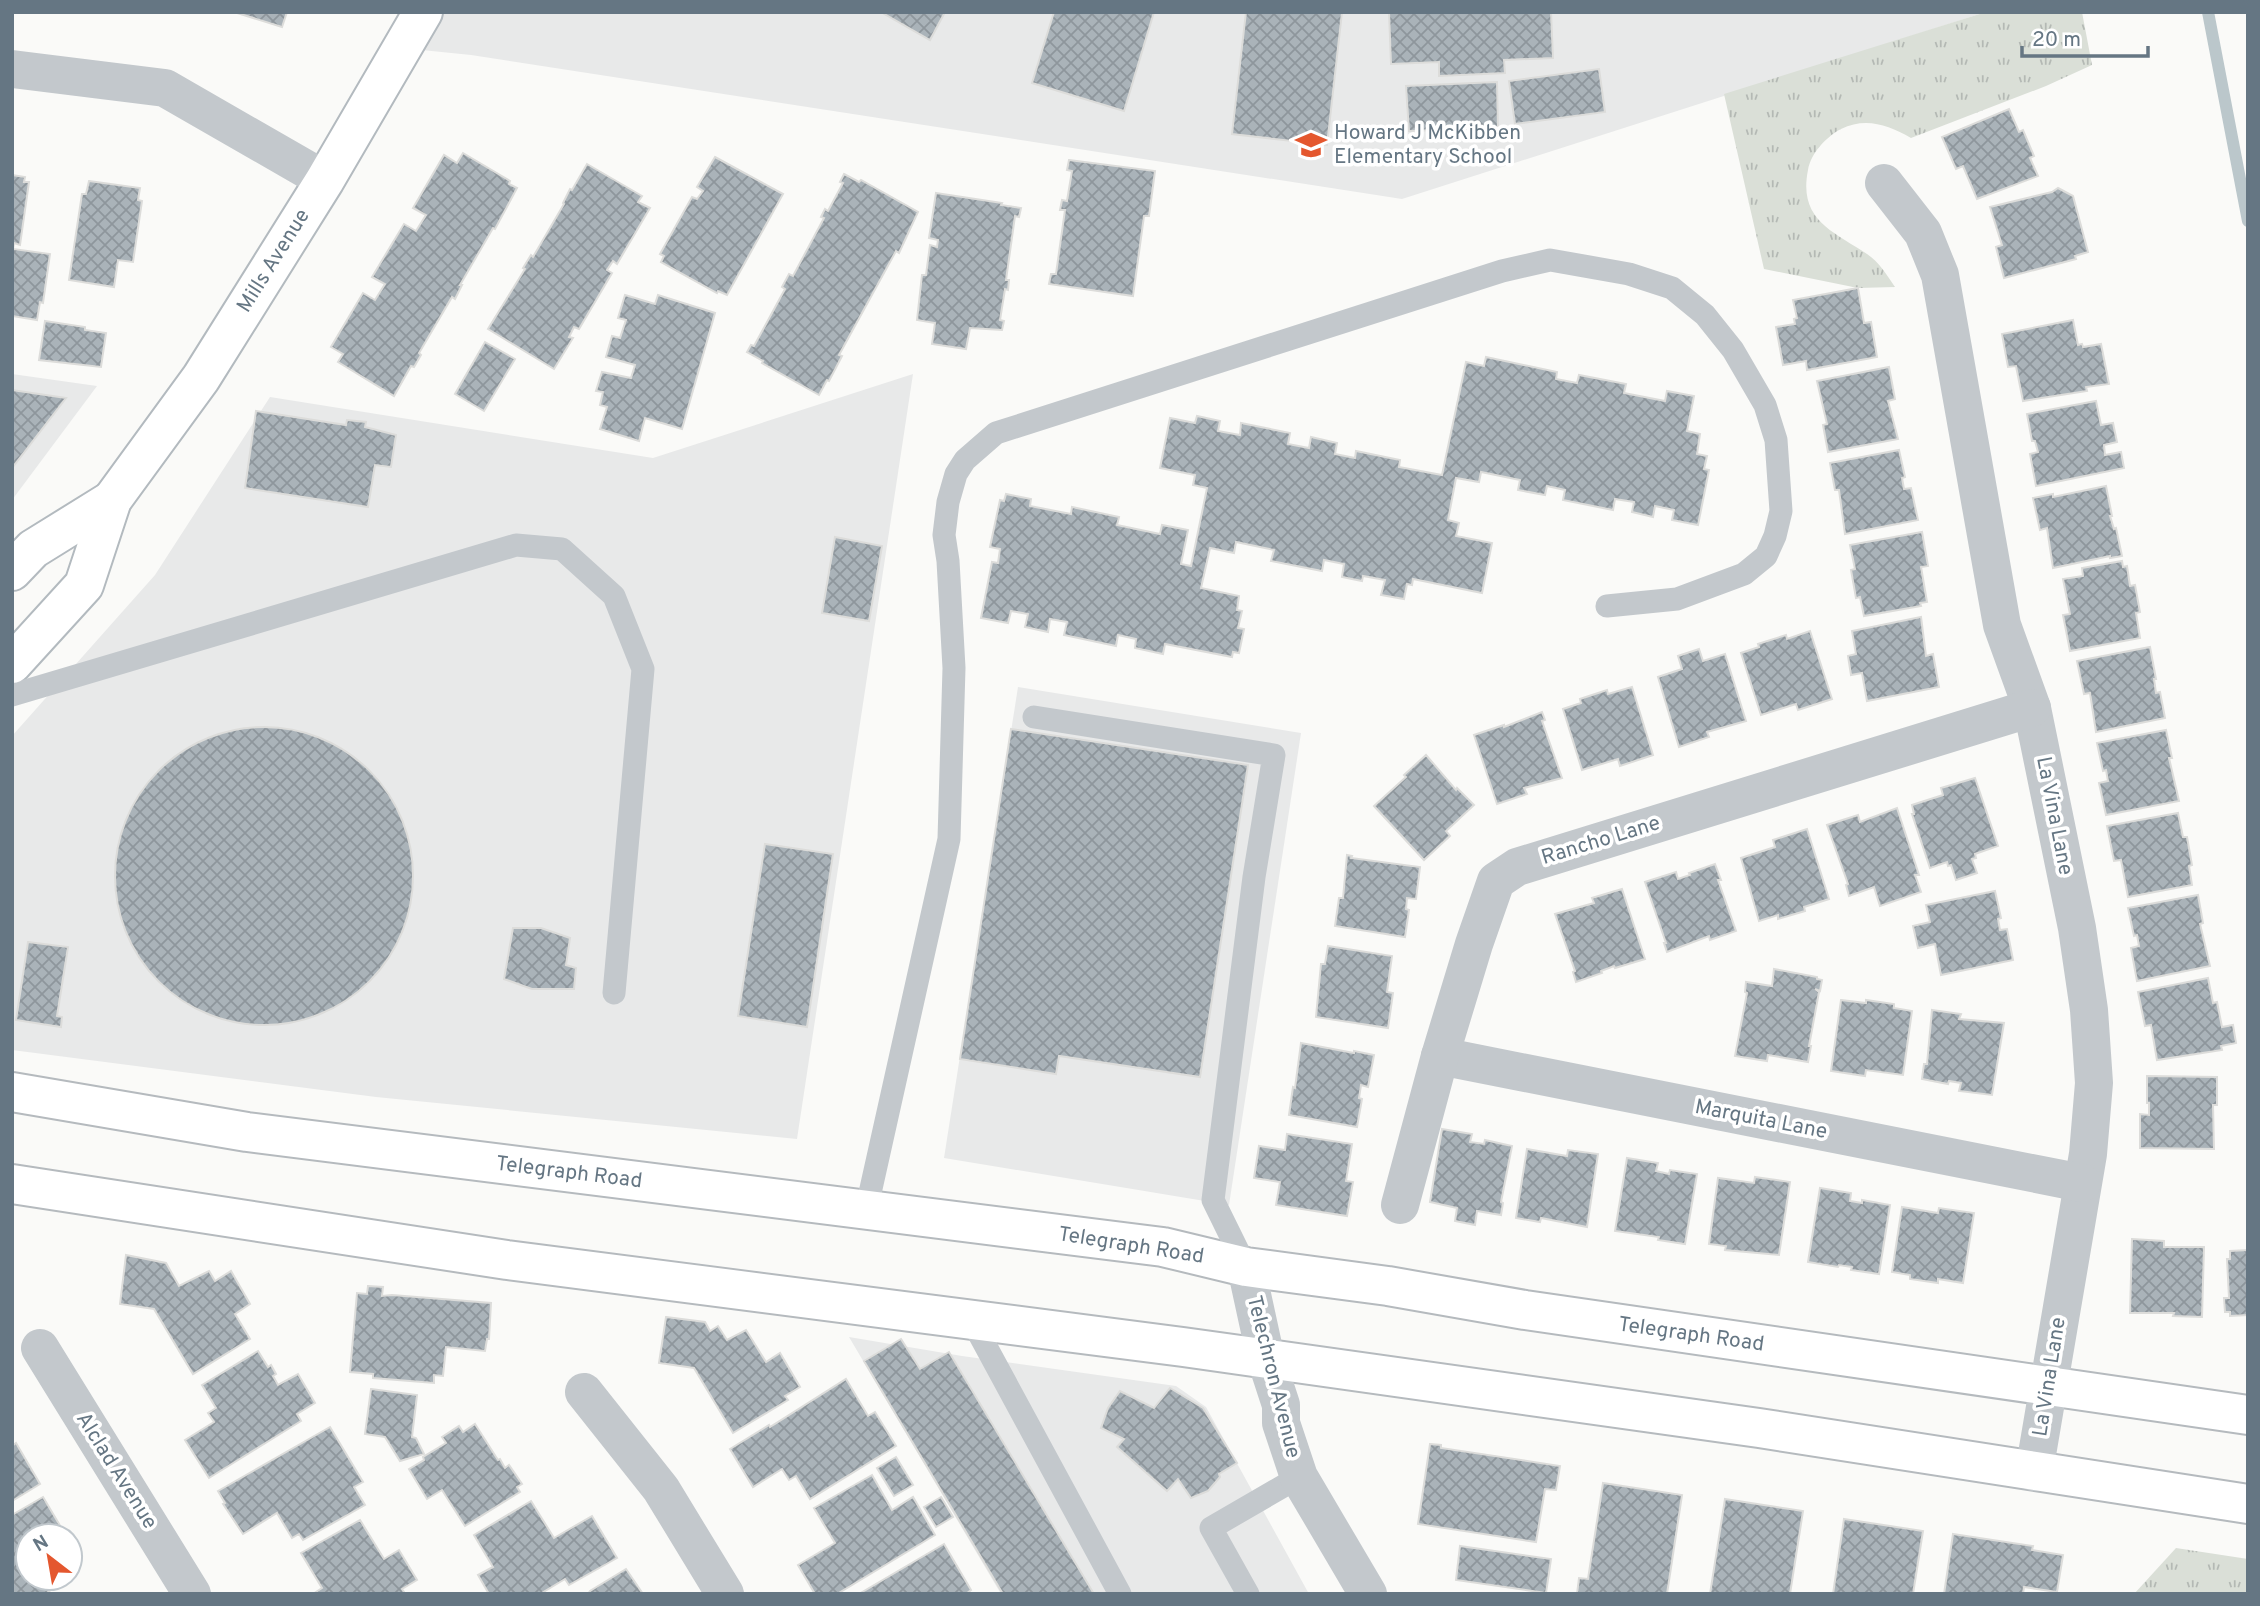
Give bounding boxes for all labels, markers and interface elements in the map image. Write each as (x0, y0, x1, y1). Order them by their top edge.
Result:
scale bar (2022, 14, 2148, 58)
text: 20 m (2032, 27, 2081, 54)
place label: Howard J McKibben Elementary School (1334, 120, 1521, 171)
school or university icon: Howard J McKibben Elementary School (1294, 128, 1328, 162)
street label: Mills Avenue (231, 204, 317, 318)
street label: La Vina Lane (2029, 754, 2079, 878)
street label: Rancho Lane (1538, 810, 1664, 872)
street label: Marquita Lane (1692, 1094, 1830, 1146)
street label: Telegraph Road (494, 1151, 644, 1195)
street label: Telegraph Road (1056, 1221, 1206, 1271)
street label: Telechron Avenue (1240, 1293, 1306, 1461)
street label: Telegraph Road (1616, 1311, 1766, 1359)
street label: La Vina Lane (2027, 1315, 2073, 1439)
street label: Alclad Avenue (69, 1407, 163, 1535)
north arrow (14, 1522, 84, 1592)
text: N (29, 1530, 53, 1558)

